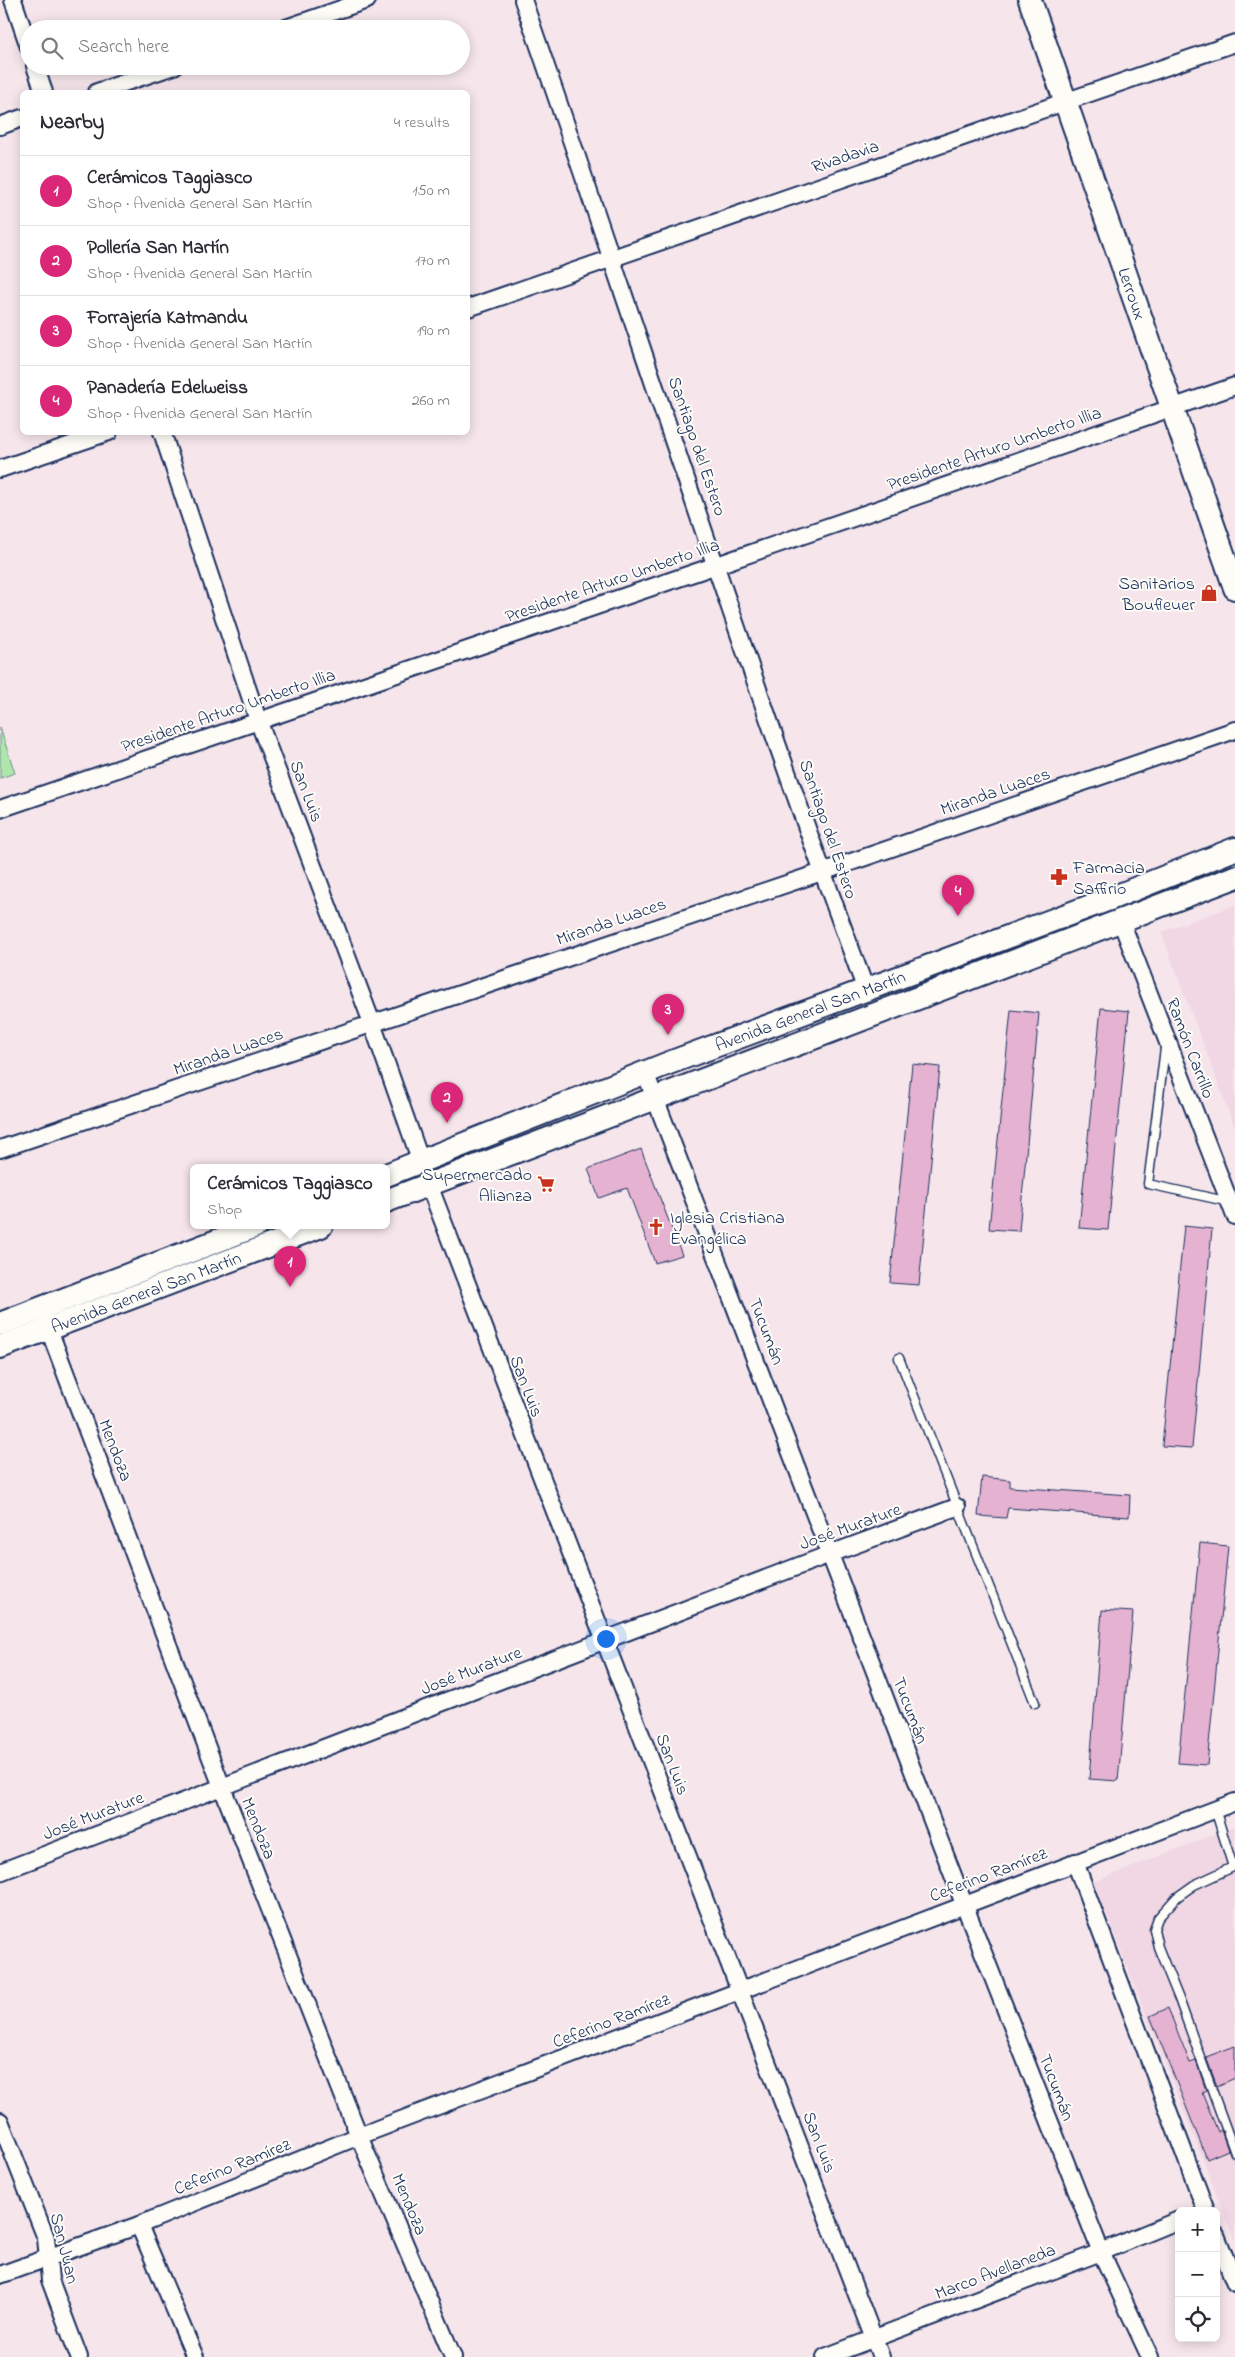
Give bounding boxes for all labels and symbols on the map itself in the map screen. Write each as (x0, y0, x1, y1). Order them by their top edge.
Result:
street label: Rivadavia (809, 134, 883, 182)
street label: Lerroux (1109, 265, 1152, 324)
street label: Santiago del Estero (659, 373, 732, 520)
street label: Presidente Arturo Umberto Illia (884, 401, 1105, 499)
street label: Presidente Arturo Umberto Illia (502, 533, 723, 631)
place label: Sanitarios Boufleuer (1119, 572, 1195, 619)
shop icon: Sanitarios Boufleuer (1199, 583, 1219, 603)
street label: Presidente Arturo Umberto Illia (118, 663, 339, 761)
street label: Santiago del Estero (790, 756, 863, 903)
street label: San Luis (282, 757, 329, 826)
street label: Miranda Luaces (937, 762, 1054, 824)
place label: Farmacia Saffirio (1072, 856, 1145, 903)
pharmacy icon: Farmacia Saffirio (1049, 867, 1069, 887)
pin: 4 (942, 875, 974, 916)
street label: Miranda Luaces (553, 892, 670, 954)
street label: Avenida General San Martín (712, 965, 910, 1060)
pin: 3 (652, 994, 684, 1035)
street label: Ramón Carrillo (1158, 995, 1220, 1103)
street label: Miranda Luaces (170, 1022, 287, 1084)
pin: 2 (431, 1082, 463, 1123)
place label: Supermercado Alianza (422, 1163, 532, 1210)
supermarket icon: Supermercado Alianza (536, 1174, 556, 1194)
place label: Iglesia Cristiana Evangélica (670, 1206, 785, 1254)
church icon: Iglesia Cristiana Evangélica (646, 1217, 666, 1237)
street label: Avenida General San Martín (48, 1246, 246, 1342)
pin: 1 (274, 1246, 306, 1287)
street label: Tucumán (741, 1295, 790, 1369)
street label: San Luis (502, 1352, 549, 1421)
street label: Mendoza (90, 1416, 138, 1486)
street label: José Murature (796, 1497, 906, 1558)
your location (593, 1626, 619, 1652)
street label: José Murature (417, 1640, 527, 1703)
street label: Tucumán (885, 1674, 934, 1748)
street label: San Luis (648, 1730, 695, 1799)
street label: José Murature (39, 1785, 149, 1848)
street label: Mendoza (233, 1794, 281, 1864)
street label: Ceferino Ramírez (926, 1841, 1052, 1910)
street label: Ceferino Ramírez (549, 1987, 675, 2056)
street label: Tucumán (1031, 2051, 1080, 2125)
street label: San Luis (795, 2108, 842, 2177)
street label: Ceferino Ramírez (170, 2132, 296, 2203)
street label: Mendoza (384, 2170, 433, 2240)
street label: San Juan (42, 2210, 84, 2287)
street label: Marco Avellaneda (932, 2238, 1060, 2308)

